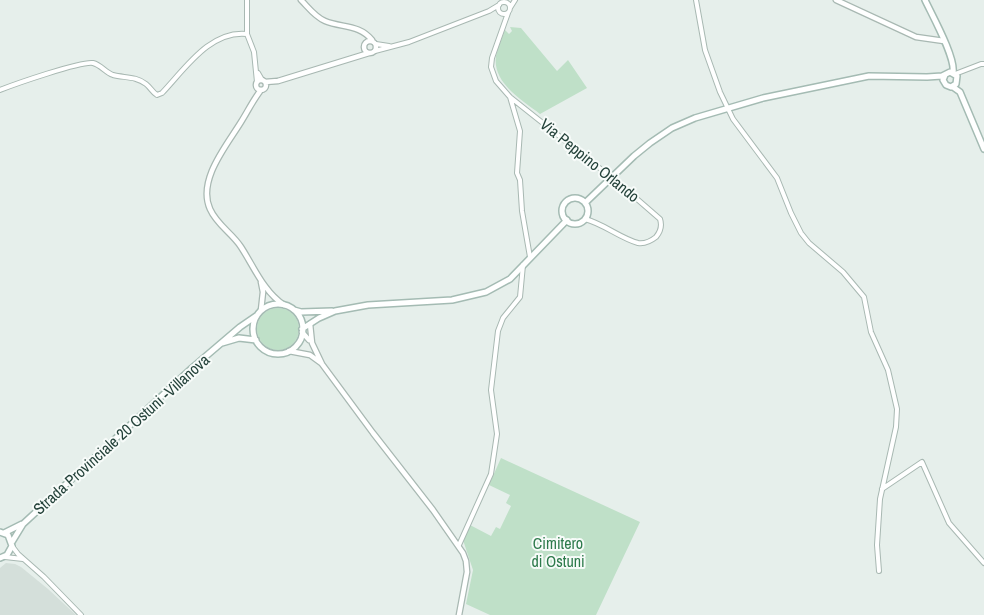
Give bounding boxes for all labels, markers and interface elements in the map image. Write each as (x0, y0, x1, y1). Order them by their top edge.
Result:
street label: Via Peppino Orlando (536, 113, 644, 207)
street label: Strada Provinciale 20 Ostuni -Villanova (28, 348, 214, 519)
park label: Cimitero di Ostuni (531, 532, 585, 572)

